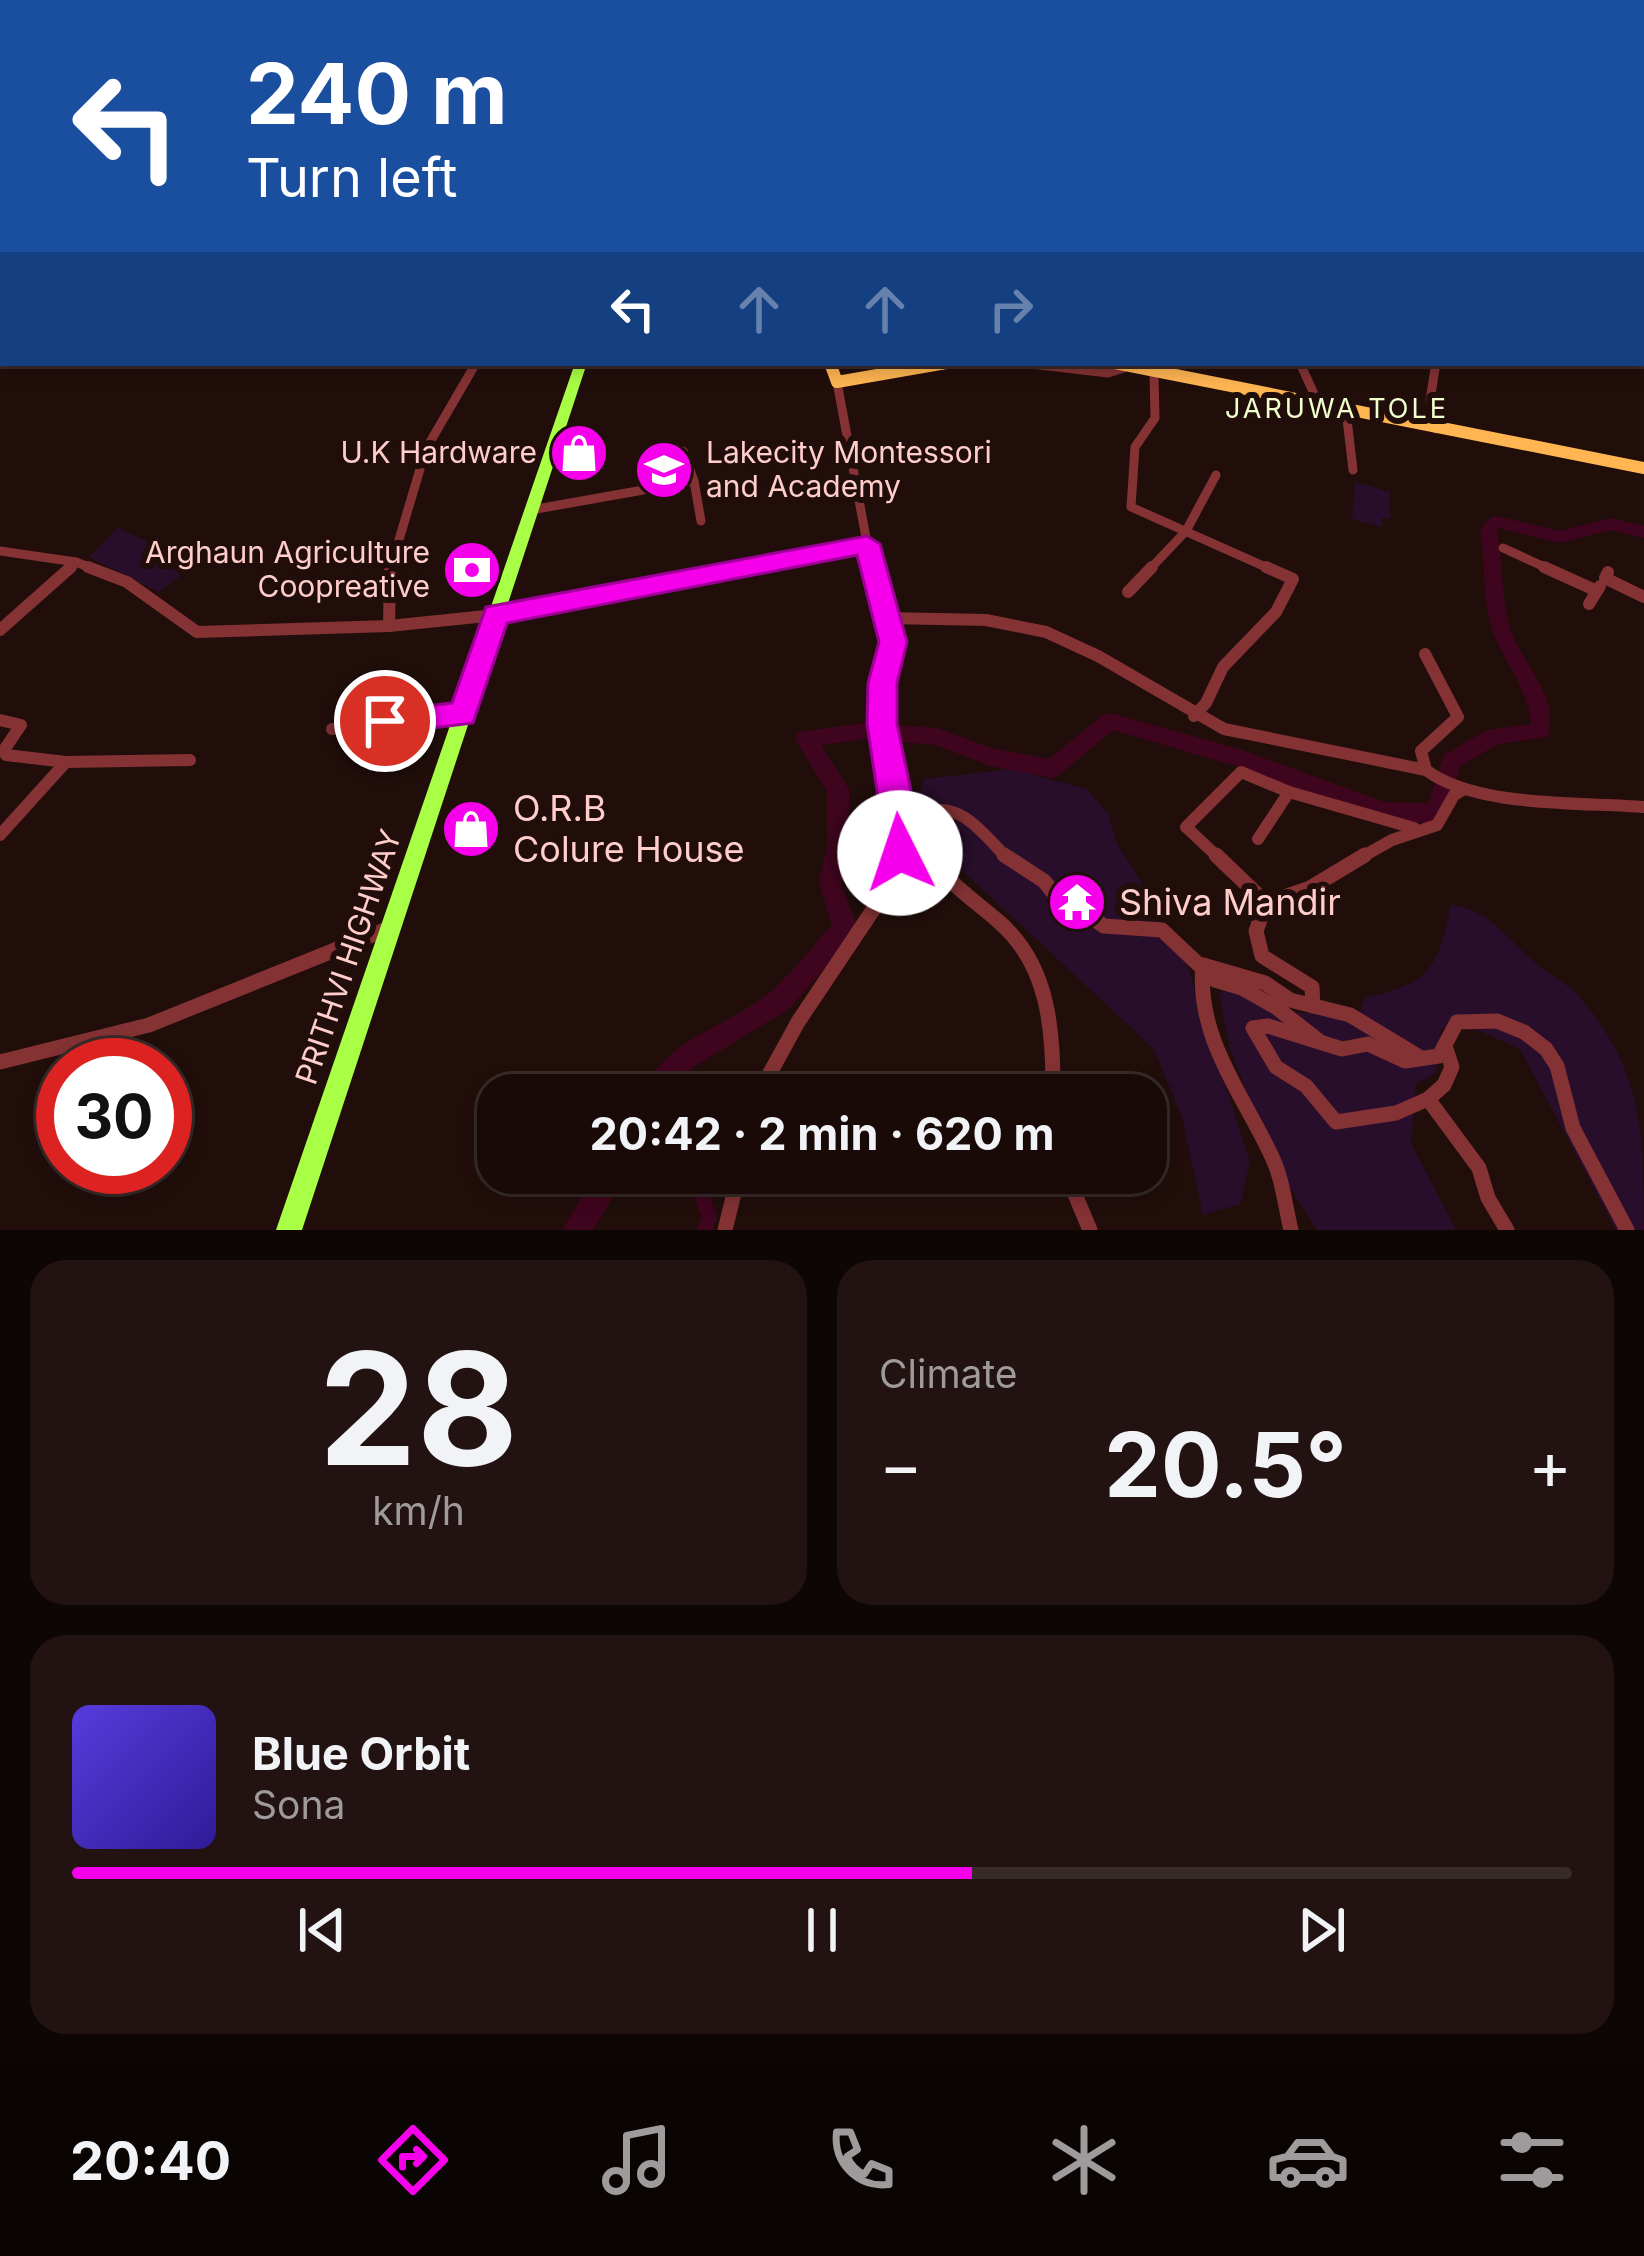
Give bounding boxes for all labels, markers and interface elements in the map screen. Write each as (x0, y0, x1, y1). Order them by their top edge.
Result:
text: 240 m (246, 43, 508, 144)
icon: left (48, 48, 204, 204)
text: Turn left (246, 145, 457, 210)
icon: left (600, 276, 666, 342)
icon: ahead (726, 276, 792, 342)
icon: ahead (852, 276, 918, 342)
icon: right (978, 276, 1044, 342)
district label: JARUWA TOLE (1225, 392, 1449, 425)
shop icon: U.K Hardware (548, 422, 610, 484)
place label: U.K Hardware (340, 434, 537, 470)
place label: Lakecity Montessori and Academy (706, 434, 992, 504)
school or university icon: Lakecity Montessori and Academy (633, 439, 695, 501)
place label: Arghaun Agriculture Coopreative (145, 534, 430, 604)
bank icon: Arghaun Agriculture Coopreative (441, 539, 503, 601)
pin (334, 670, 436, 772)
icon: arrive (352, 688, 418, 754)
place label: O.R.B Colure House (513, 786, 745, 871)
position arrow (837, 790, 963, 916)
shop icon: O.R.B Colure House (440, 798, 502, 860)
street label: PRITHVI HIGHWAY (288, 825, 409, 1089)
temple icon: Shiva Mandir (1046, 871, 1108, 933)
place label: Shiva Mandir (1119, 880, 1341, 924)
speed limit sign: 30 (36, 1038, 192, 1194)
text: 20:42 · 2 min · 620 m (589, 1106, 1055, 1161)
text: 28 (319, 1314, 518, 1503)
text: Climate (879, 1350, 1018, 1397)
text: 20.5° (1104, 1410, 1347, 1519)
text: − (879, 1425, 923, 1505)
text: + (1528, 1425, 1572, 1505)
text: km/h (372, 1487, 465, 1534)
text: Blue Orbit (252, 1726, 470, 1781)
text: Sona (252, 1781, 345, 1828)
icon: previous (289, 1897, 355, 1963)
icon: pause (789, 1897, 855, 1963)
icon: next (1289, 1897, 1355, 1963)
icon: directions (371, 2118, 455, 2202)
icon: music (595, 2118, 679, 2202)
icon: phone (819, 2118, 903, 2202)
icon: climate (1042, 2118, 1126, 2202)
icon: car (1266, 2118, 1350, 2202)
icon: filters (1490, 2118, 1574, 2202)
text: 20:40 (70, 2128, 231, 2193)

